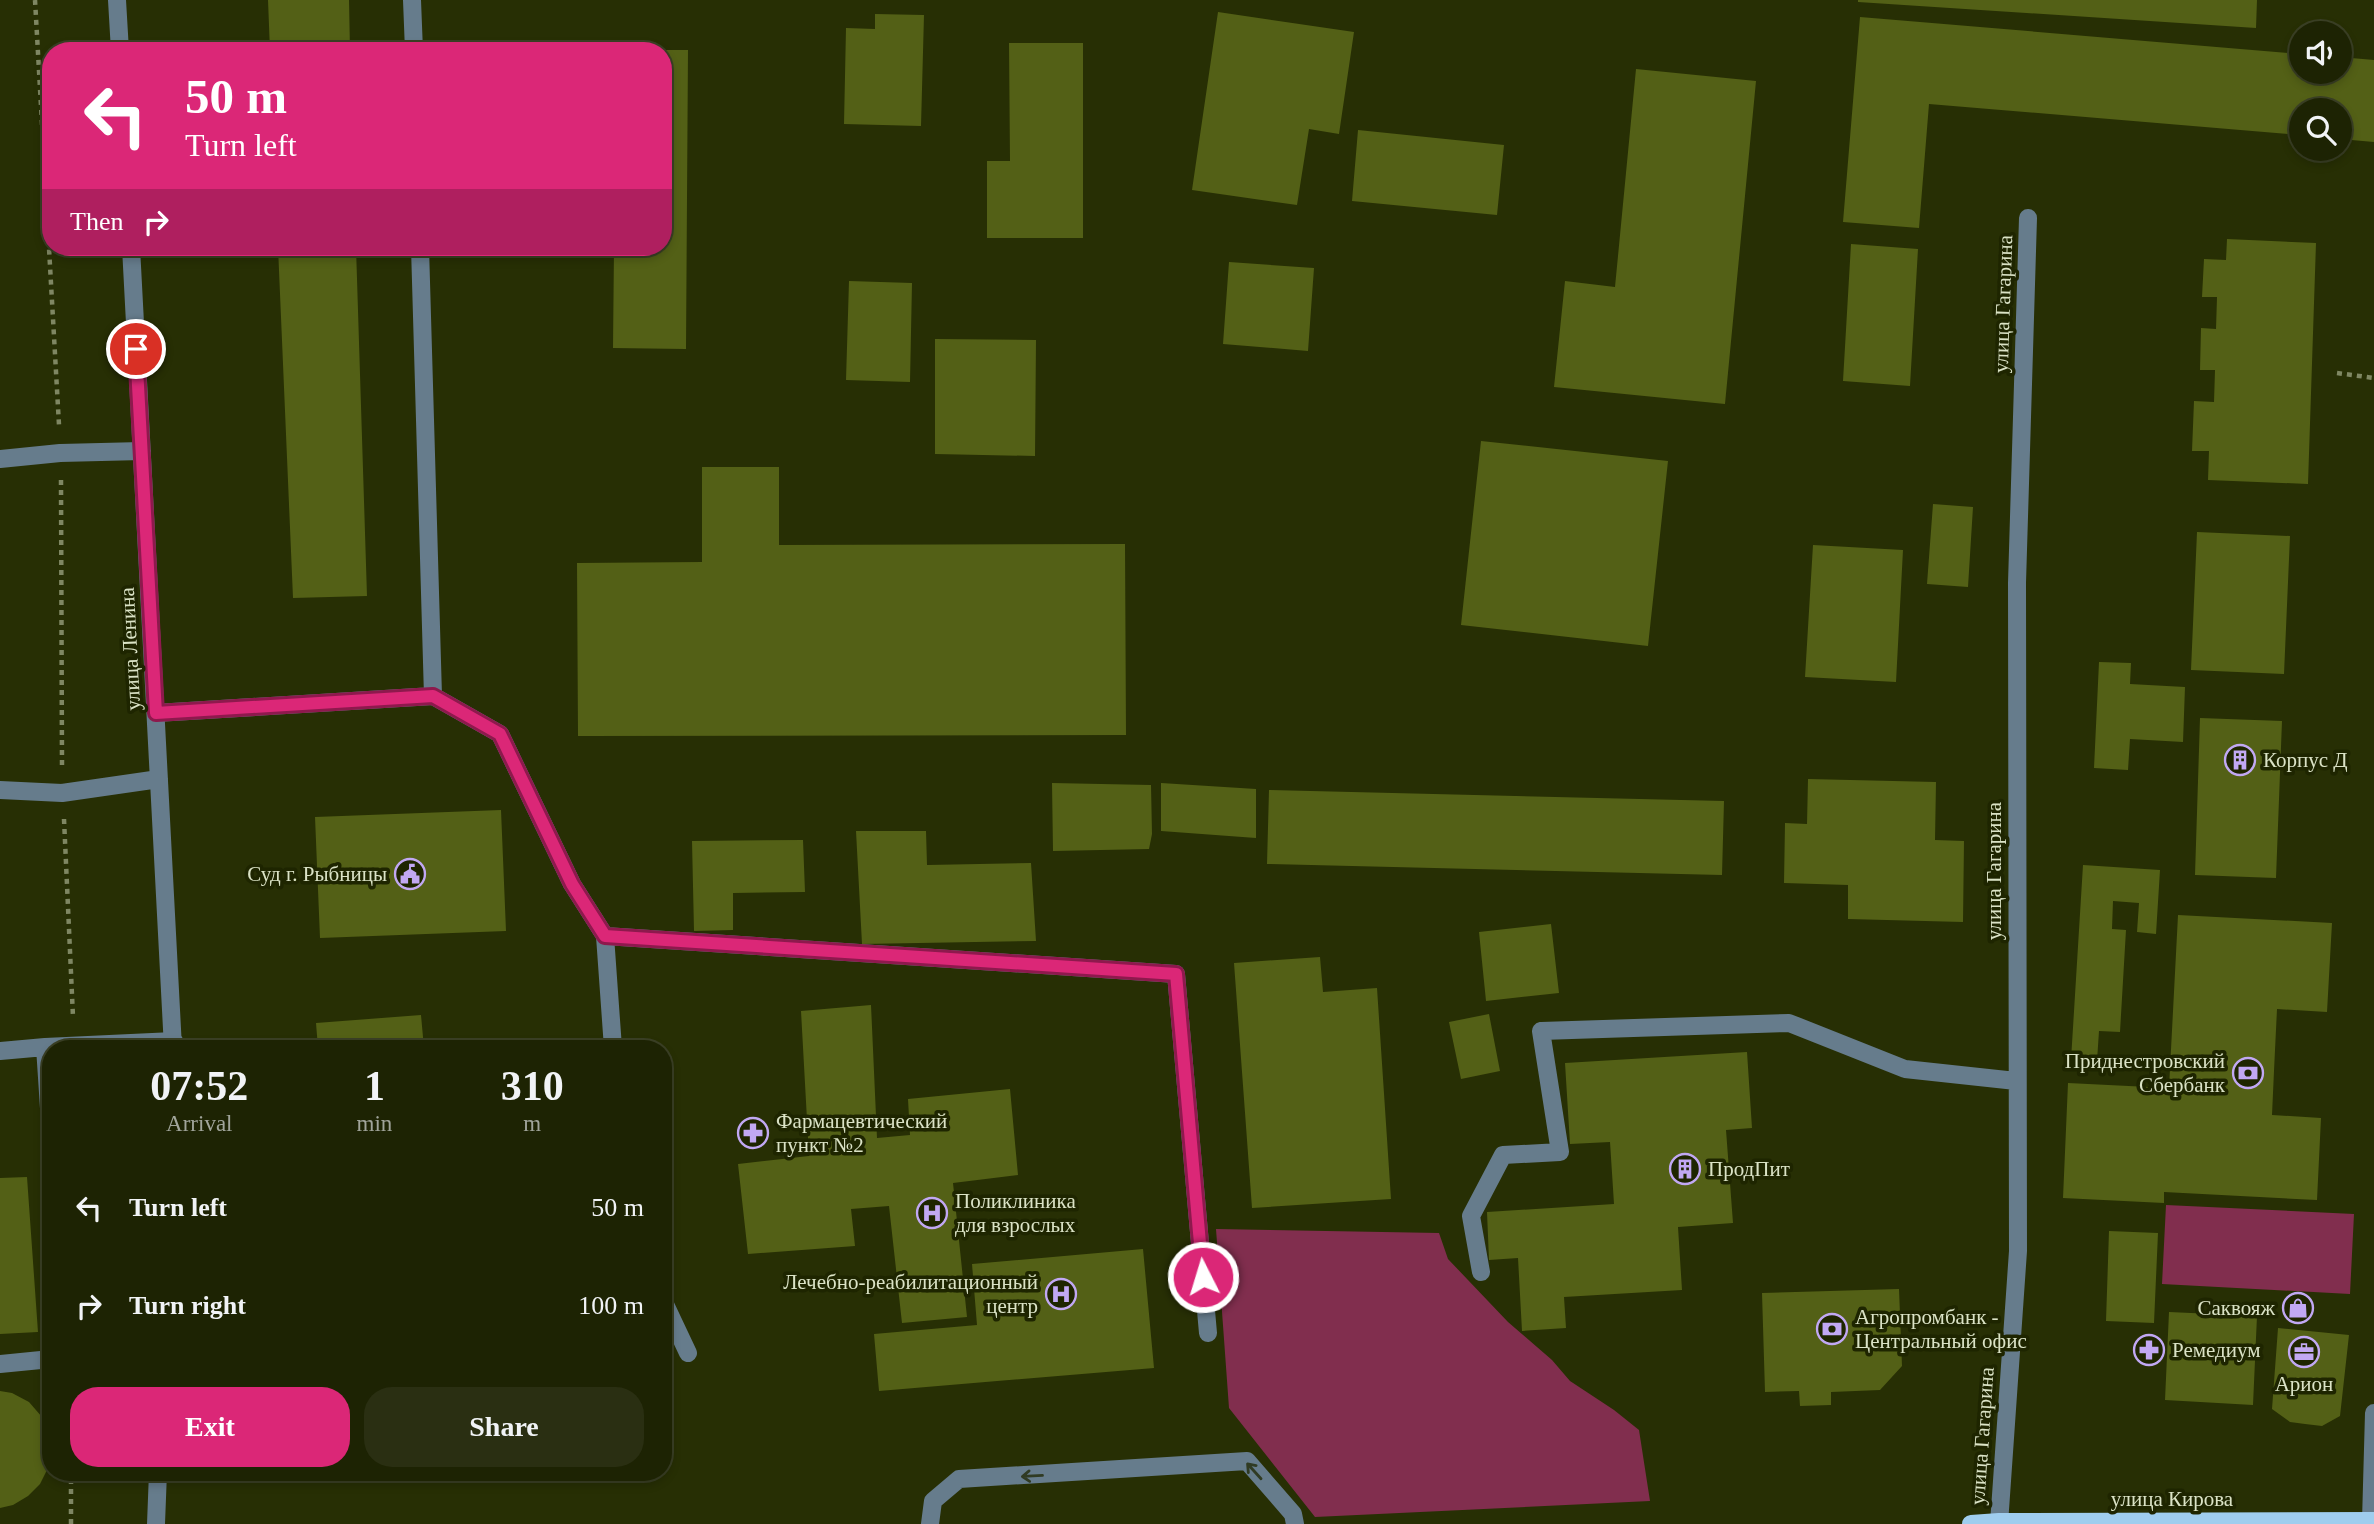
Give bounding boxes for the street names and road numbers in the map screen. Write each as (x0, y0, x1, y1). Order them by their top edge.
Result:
street label: улица Гагарина (1989, 234, 2017, 374)
street label: улица Ленина (115, 586, 145, 711)
street label: улица Гагарина (1982, 801, 2006, 940)
street label: улица Гагарина (1965, 1366, 1999, 1506)
street label: улица Кирова (2111, 1487, 2234, 1511)

